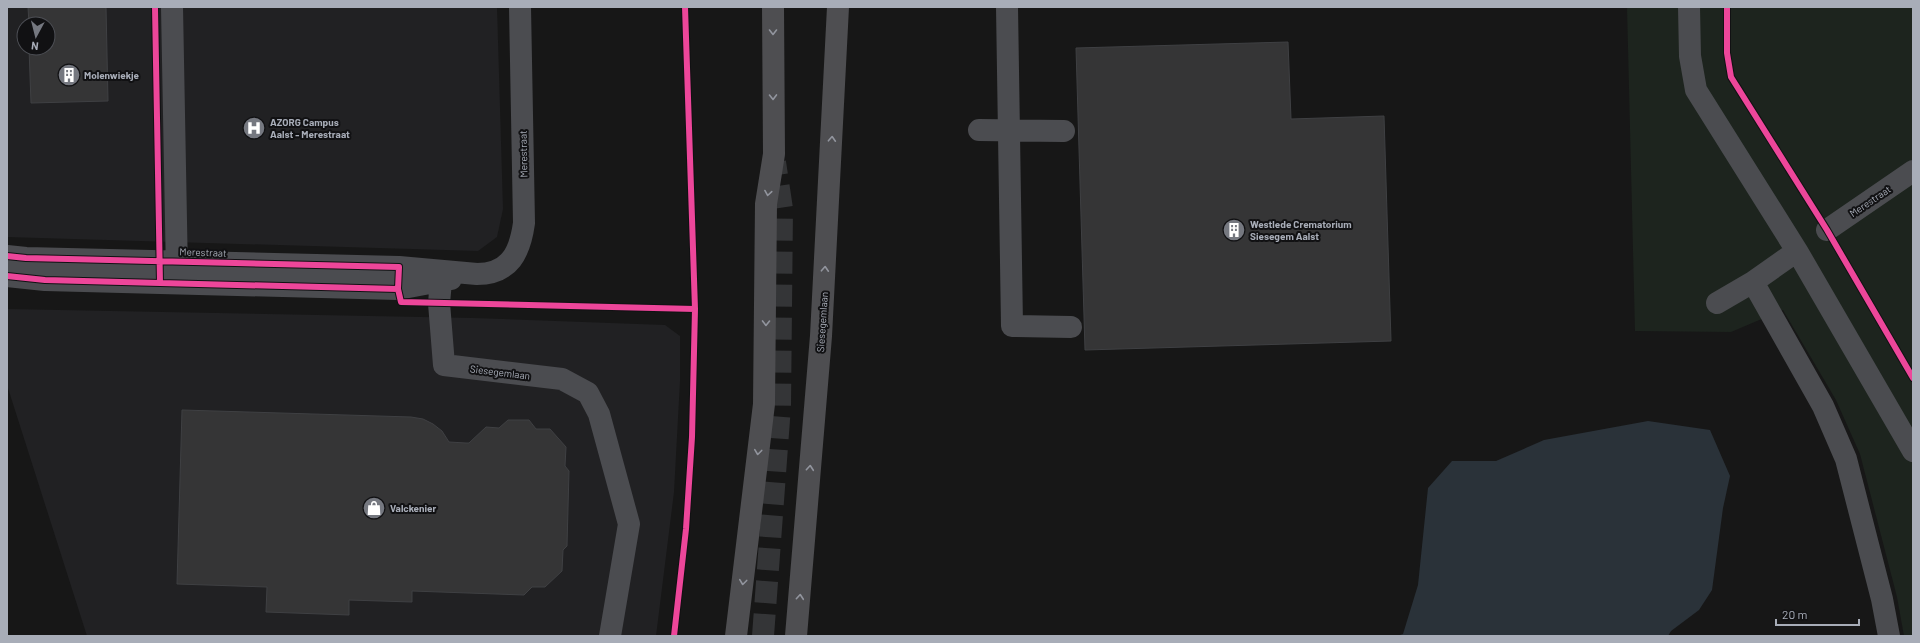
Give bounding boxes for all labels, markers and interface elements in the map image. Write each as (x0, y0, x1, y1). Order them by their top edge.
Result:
north arrow (16, 16, 56, 56)
one-way arrow (769, 29, 777, 35)
text: N (30, 40, 39, 53)
building icon: Molenwiekje (56, 62, 82, 88)
place label: Molenwiekje (84, 69, 140, 81)
one-way arrow (769, 94, 777, 100)
hospital icon: AZORG Campus Aalst - Merestraat (241, 115, 267, 141)
place label: AZORG Campus Aalst - Merestraat (270, 116, 350, 140)
street label: Merestraat (517, 130, 529, 178)
one-way arrow (828, 136, 836, 142)
street label: Merestraat (1847, 183, 1893, 219)
one-way arrow (764, 190, 773, 196)
building icon: Westlede Crematorium Siesegem Aalst (1221, 217, 1247, 243)
place label: Westlede Crematorium Siesegem Aalst (1250, 218, 1352, 242)
street label: Merestraat (179, 245, 227, 259)
one-way arrow (821, 266, 829, 272)
street label: Siesegemlaan (814, 291, 830, 353)
one-way arrow (761, 320, 770, 326)
street label: Siesegemlaan (469, 362, 531, 382)
one-way arrow (754, 449, 763, 456)
one-way arrow (806, 465, 815, 471)
shop icon: Valckenier (361, 495, 387, 521)
place label: Valckenier (390, 502, 437, 514)
one-way arrow (739, 579, 748, 585)
one-way arrow (795, 594, 804, 600)
scale bar (1776, 601, 1859, 627)
text: 20 m (1782, 607, 1808, 621)

